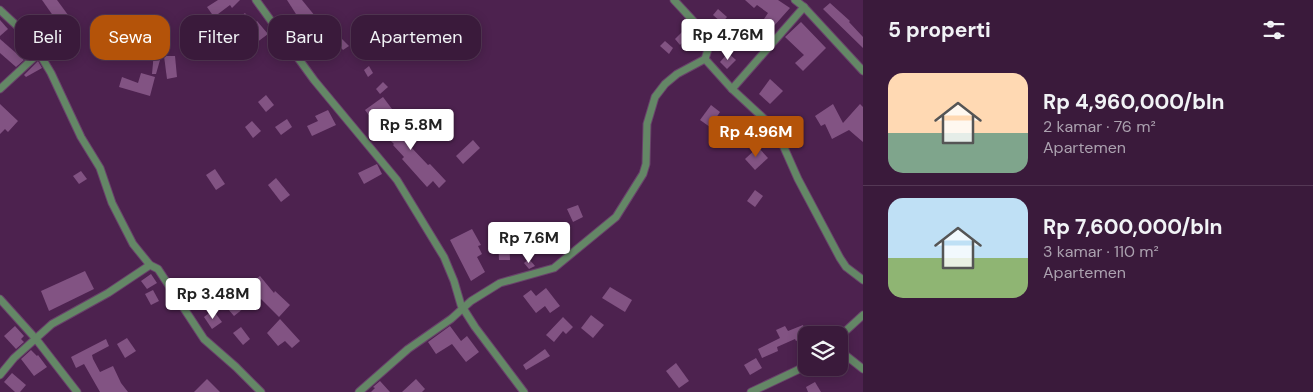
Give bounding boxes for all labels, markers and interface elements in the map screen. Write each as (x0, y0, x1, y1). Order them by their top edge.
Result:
chip: Beli (15, 15, 80, 60)
chip: Sewa (90, 15, 170, 60)
chip: Filter (180, 15, 258, 60)
chip: Baru (268, 15, 341, 60)
chip: Apartemen (351, 15, 481, 60)
text: 5 properti (888, 16, 991, 44)
icon: filters (1260, 16, 1288, 44)
pin: Rp 4.76M (676, 18, 780, 61)
text: Rp 4.76M (692, 24, 764, 45)
text: Rp 4,960,000/bln (1043, 88, 1225, 116)
icon: home (928, 93, 988, 153)
pin: Rp 5.8M (365, 108, 457, 151)
text: Rp 5.8M (380, 114, 442, 135)
pin: Rp 4.96M (704, 116, 808, 158)
text: 2 kamar · 76 m² (1043, 116, 1156, 137)
text: Rp 4.96M (720, 121, 792, 142)
text: Apartemen (1043, 137, 1126, 158)
text: Rp 7,600,000/bln (1043, 213, 1223, 241)
icon: home (928, 218, 988, 278)
pin: Rp 7.6M (483, 222, 575, 264)
text: Rp 7.6M (499, 227, 559, 248)
text: 3 kamar · 110 m² (1043, 241, 1159, 262)
text: Apartemen (1043, 262, 1126, 283)
pin: Rp 3.48M (161, 278, 265, 320)
text: Rp 3.48M (177, 283, 249, 304)
map controls (798, 326, 848, 376)
button: layers (798, 326, 848, 376)

